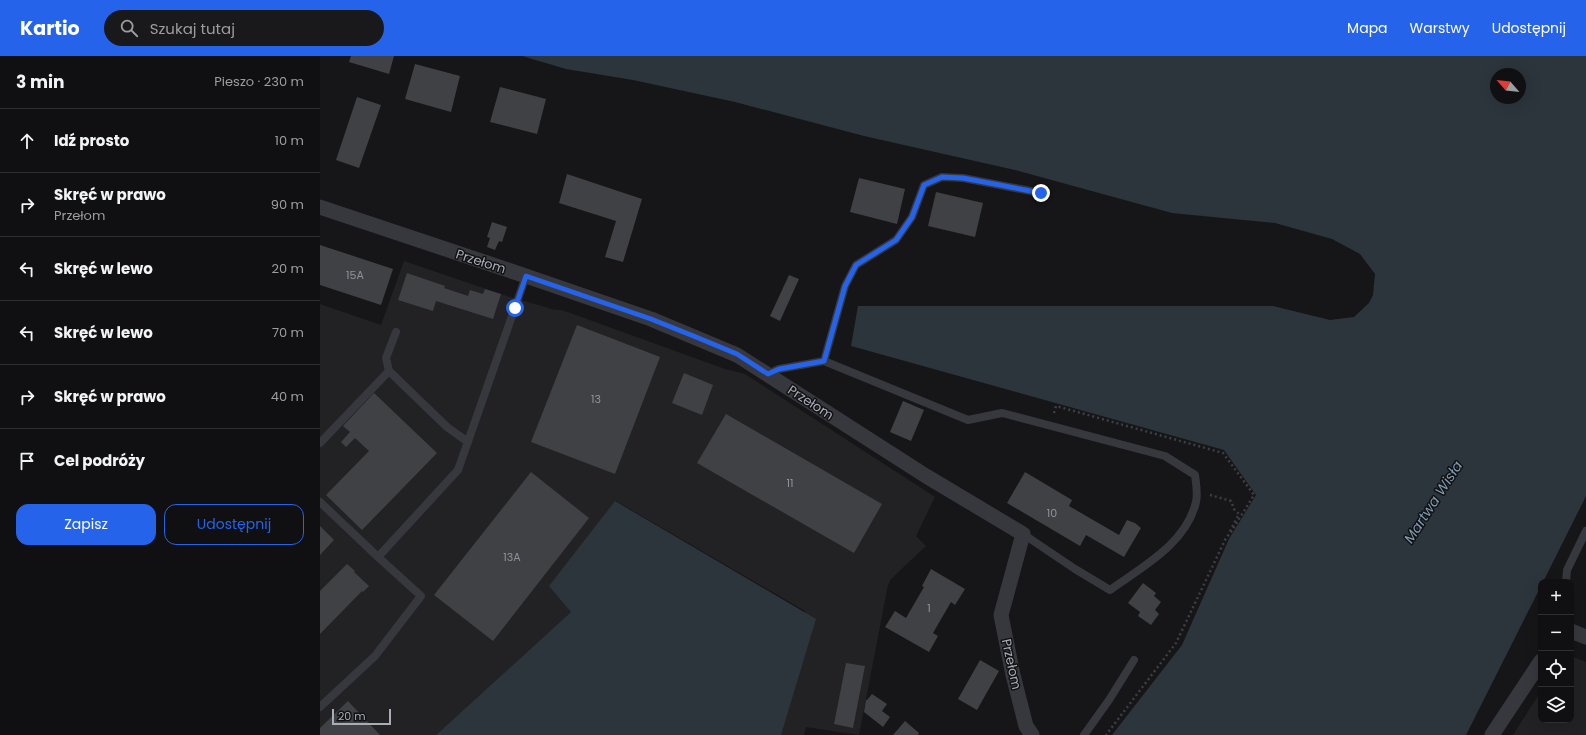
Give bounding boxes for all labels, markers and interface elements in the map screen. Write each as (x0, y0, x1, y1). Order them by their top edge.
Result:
search box (104, 10, 384, 46)
text: Kartio (20, 15, 80, 42)
icon: search (118, 17, 140, 39)
text: Szukaj tutaj (150, 18, 235, 39)
text: Mapa (1347, 18, 1388, 38)
text: Warstwy (1410, 18, 1470, 38)
text: Udostępnij (1492, 18, 1566, 38)
north arrow (1490, 68, 1526, 104)
text: 3 min (16, 70, 64, 94)
text: Pieszo · 230 m (214, 72, 304, 91)
icon: ahead (16, 130, 38, 152)
text: Idź prosto (54, 130, 129, 151)
text: 10 m (275, 131, 304, 150)
text: Skręć w prawo (54, 184, 166, 205)
route end (1032, 184, 1050, 202)
icon: right (16, 194, 38, 216)
text: 90 m (271, 195, 304, 214)
text: Przełom (54, 206, 105, 225)
street label: Przełom (454, 245, 508, 278)
icon: left (16, 258, 38, 280)
text: Skręć w lewo (54, 258, 153, 279)
text: 20 m (271, 259, 304, 278)
house number: 15A (346, 267, 365, 283)
route start (506, 299, 524, 317)
icon: left (16, 322, 38, 344)
text: Skręć w lewo (54, 322, 153, 343)
text: 70 m (272, 323, 304, 342)
street label: Przełom (784, 380, 837, 424)
icon: right (16, 386, 38, 408)
text: Skręć w prawo (54, 386, 166, 407)
text: 40 m (271, 387, 304, 406)
house number: 13 (591, 391, 601, 407)
icon: arrive (16, 450, 38, 472)
text: Cel podróży (54, 450, 145, 471)
water label: Martwa Wisła (1399, 457, 1467, 547)
house number: 11 (786, 475, 794, 491)
button: Zapisz (16, 504, 156, 545)
button: Udostępnij (164, 504, 304, 545)
house number: 10 (1047, 505, 1057, 521)
house number: 13A (503, 549, 521, 565)
map controls (1538, 579, 1574, 723)
button: + (1538, 579, 1574, 615)
house number: 1 (927, 600, 931, 616)
button: − (1538, 615, 1574, 651)
street label: Przełom (997, 637, 1026, 691)
button: locate (1538, 651, 1574, 687)
button: layers (1538, 687, 1574, 723)
scale bar (332, 707, 391, 726)
text: 20 m (338, 708, 366, 724)

